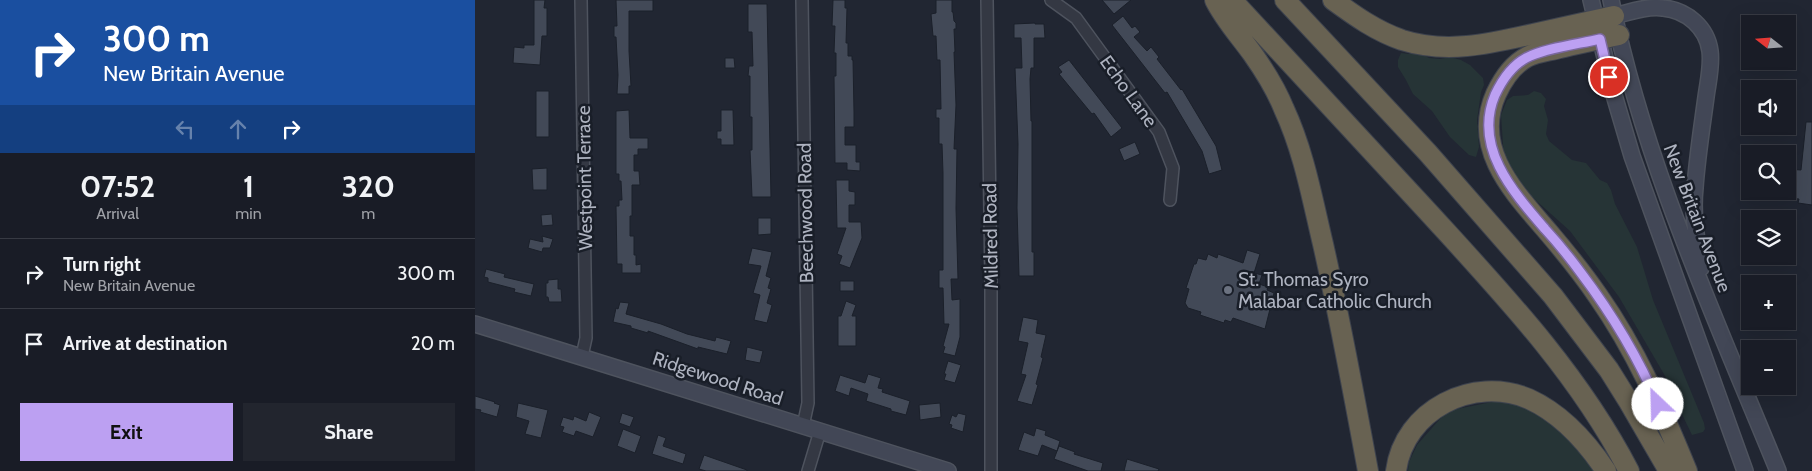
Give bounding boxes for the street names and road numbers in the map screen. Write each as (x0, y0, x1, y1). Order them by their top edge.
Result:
street label: Echo Lane (1095, 51, 1162, 132)
street label: Westpoint Terrace (572, 105, 597, 251)
street label: New Britain Avenue (1659, 141, 1736, 296)
street label: Beechwood Road (793, 143, 818, 283)
street label: Mildred Road (978, 183, 1003, 289)
street label: Ridgewood Road (650, 347, 786, 410)

